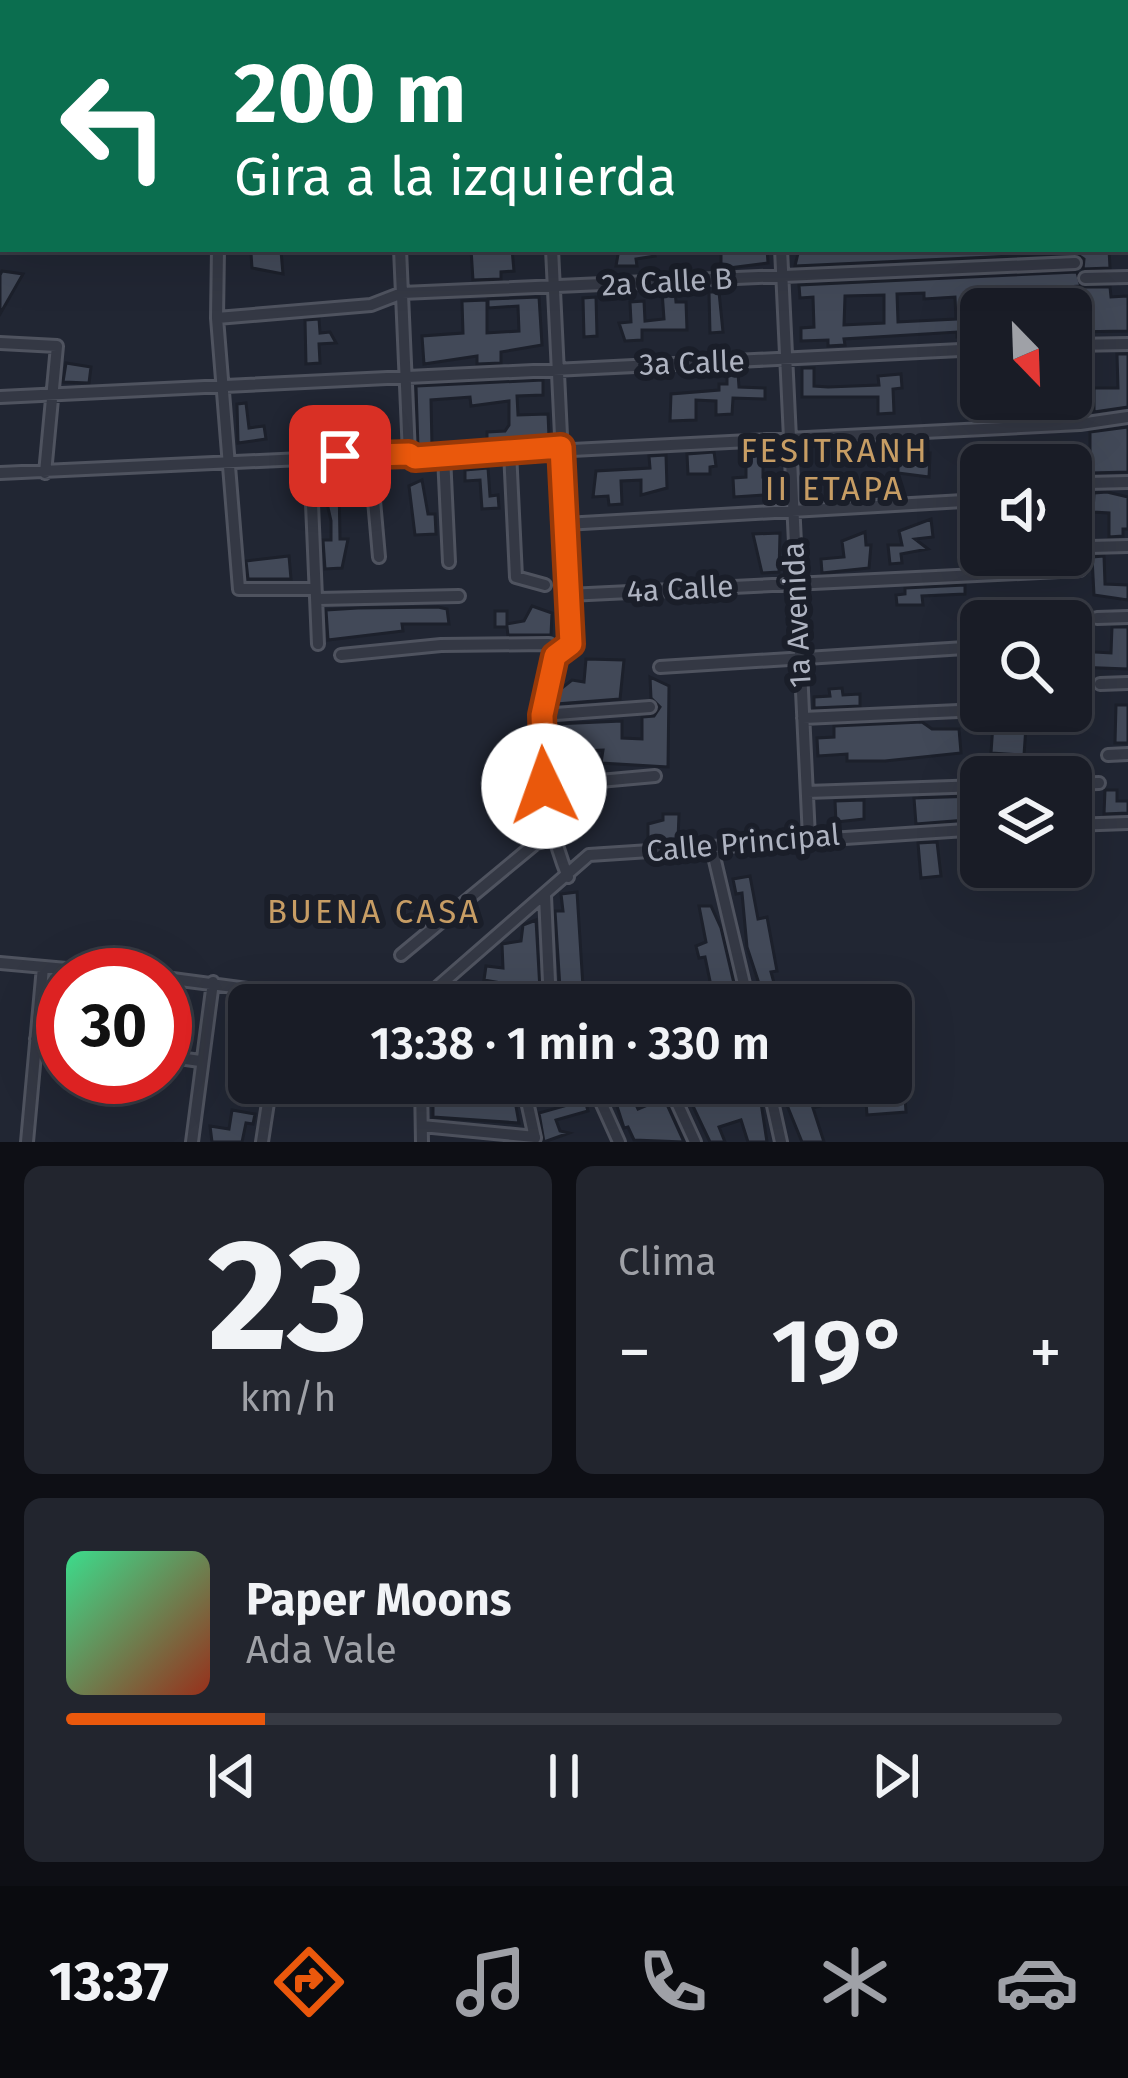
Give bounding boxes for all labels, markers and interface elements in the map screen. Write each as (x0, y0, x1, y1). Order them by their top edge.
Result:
text: 200 m (234, 43, 467, 144)
icon: left (36, 48, 192, 204)
text: Gira a la izquierda (234, 145, 677, 209)
street label: 2a Calle B (600, 261, 734, 303)
north arrow (960, 288, 1092, 420)
map controls (960, 288, 1092, 888)
street label: 3a Calle (639, 343, 745, 383)
pin (289, 405, 391, 507)
icon: arrive (307, 423, 373, 489)
district label: FESITRANH II ETAPA (740, 431, 930, 509)
button: sound (960, 444, 1092, 576)
street label: 1a Avenida (775, 541, 819, 689)
street label: 4a Calle (626, 568, 734, 610)
button: search (960, 600, 1092, 732)
position arrow (481, 723, 607, 849)
button: layers (960, 756, 1092, 888)
street label: Calle Principal (645, 817, 841, 869)
district label: BUENA CASA (267, 892, 481, 932)
speed limit sign: 30 (36, 948, 192, 1104)
text: 13:38 · 1 min · 330 m (370, 1017, 770, 1071)
text: 23 (208, 1203, 369, 1390)
text: Clima (618, 1239, 717, 1285)
text: 19° (771, 1298, 909, 1406)
text: − (618, 1313, 651, 1392)
text: + (1029, 1313, 1062, 1392)
text: km/h (240, 1375, 336, 1421)
text: Paper Moons (246, 1573, 511, 1627)
text: Ada Vale (246, 1627, 397, 1673)
icon: previous (199, 1743, 265, 1809)
icon: pause (531, 1743, 597, 1809)
icon: next (863, 1743, 929, 1809)
icon: directions (267, 1940, 351, 2024)
icon: music (449, 1940, 533, 2024)
icon: phone (631, 1940, 715, 2024)
icon: climate (813, 1940, 897, 2024)
icon: car (995, 1940, 1079, 2024)
text: 13:37 (49, 1950, 169, 2014)

